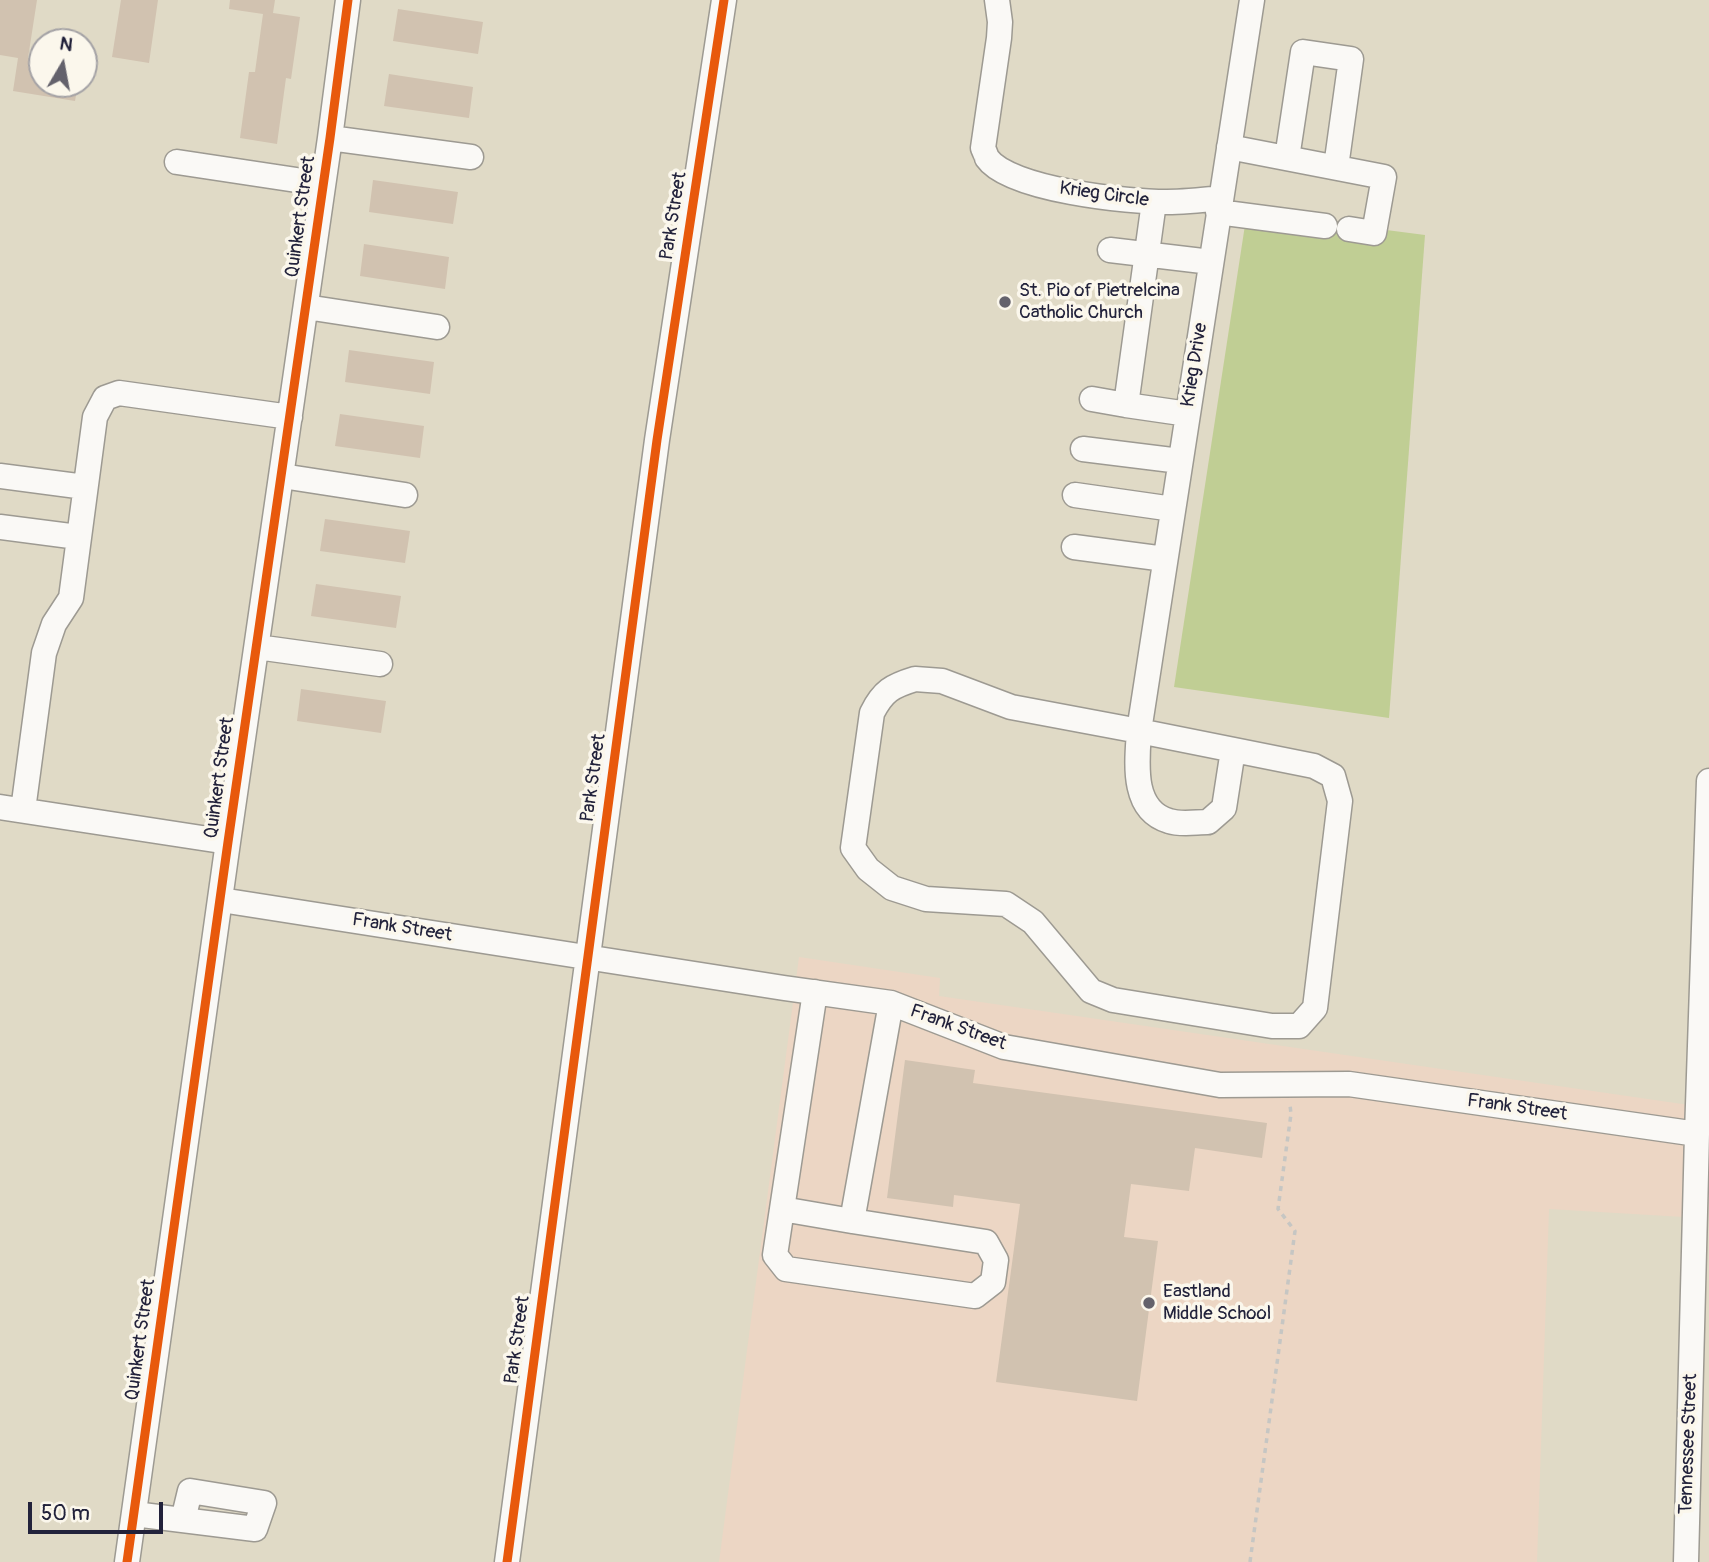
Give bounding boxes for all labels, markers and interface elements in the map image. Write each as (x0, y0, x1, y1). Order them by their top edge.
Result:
north arrow (28, 28, 98, 98)
text: N (58, 31, 75, 57)
street label: Quinkert Street (281, 155, 321, 279)
street label: Park Street (656, 170, 692, 262)
street label: Krieg Circle (1058, 177, 1150, 213)
place label: St. Pio of Pietrelcina Catholic Church (1019, 280, 1180, 324)
marker: St. Pio of Pietrelcina Catholic Church (997, 294, 1013, 310)
street label: Krieg Drive (1177, 321, 1213, 409)
street label: Quinkert Street (200, 716, 240, 840)
street label: Park Street (577, 732, 611, 824)
street label: Frank Street (350, 909, 454, 947)
street label: Frank Street (907, 1000, 1009, 1056)
street label: Frank Street (1465, 1090, 1569, 1126)
street label: Quinkert Street (121, 1278, 161, 1402)
place label: Eastland Middle School (1163, 1281, 1271, 1325)
street label: Park Street (501, 1294, 535, 1386)
marker: Eastland Middle School (1141, 1295, 1157, 1311)
street label: Tennessee Street (1675, 1373, 1703, 1515)
scale bar (32, 1488, 166, 1532)
text: 50 m (41, 1500, 90, 1527)

